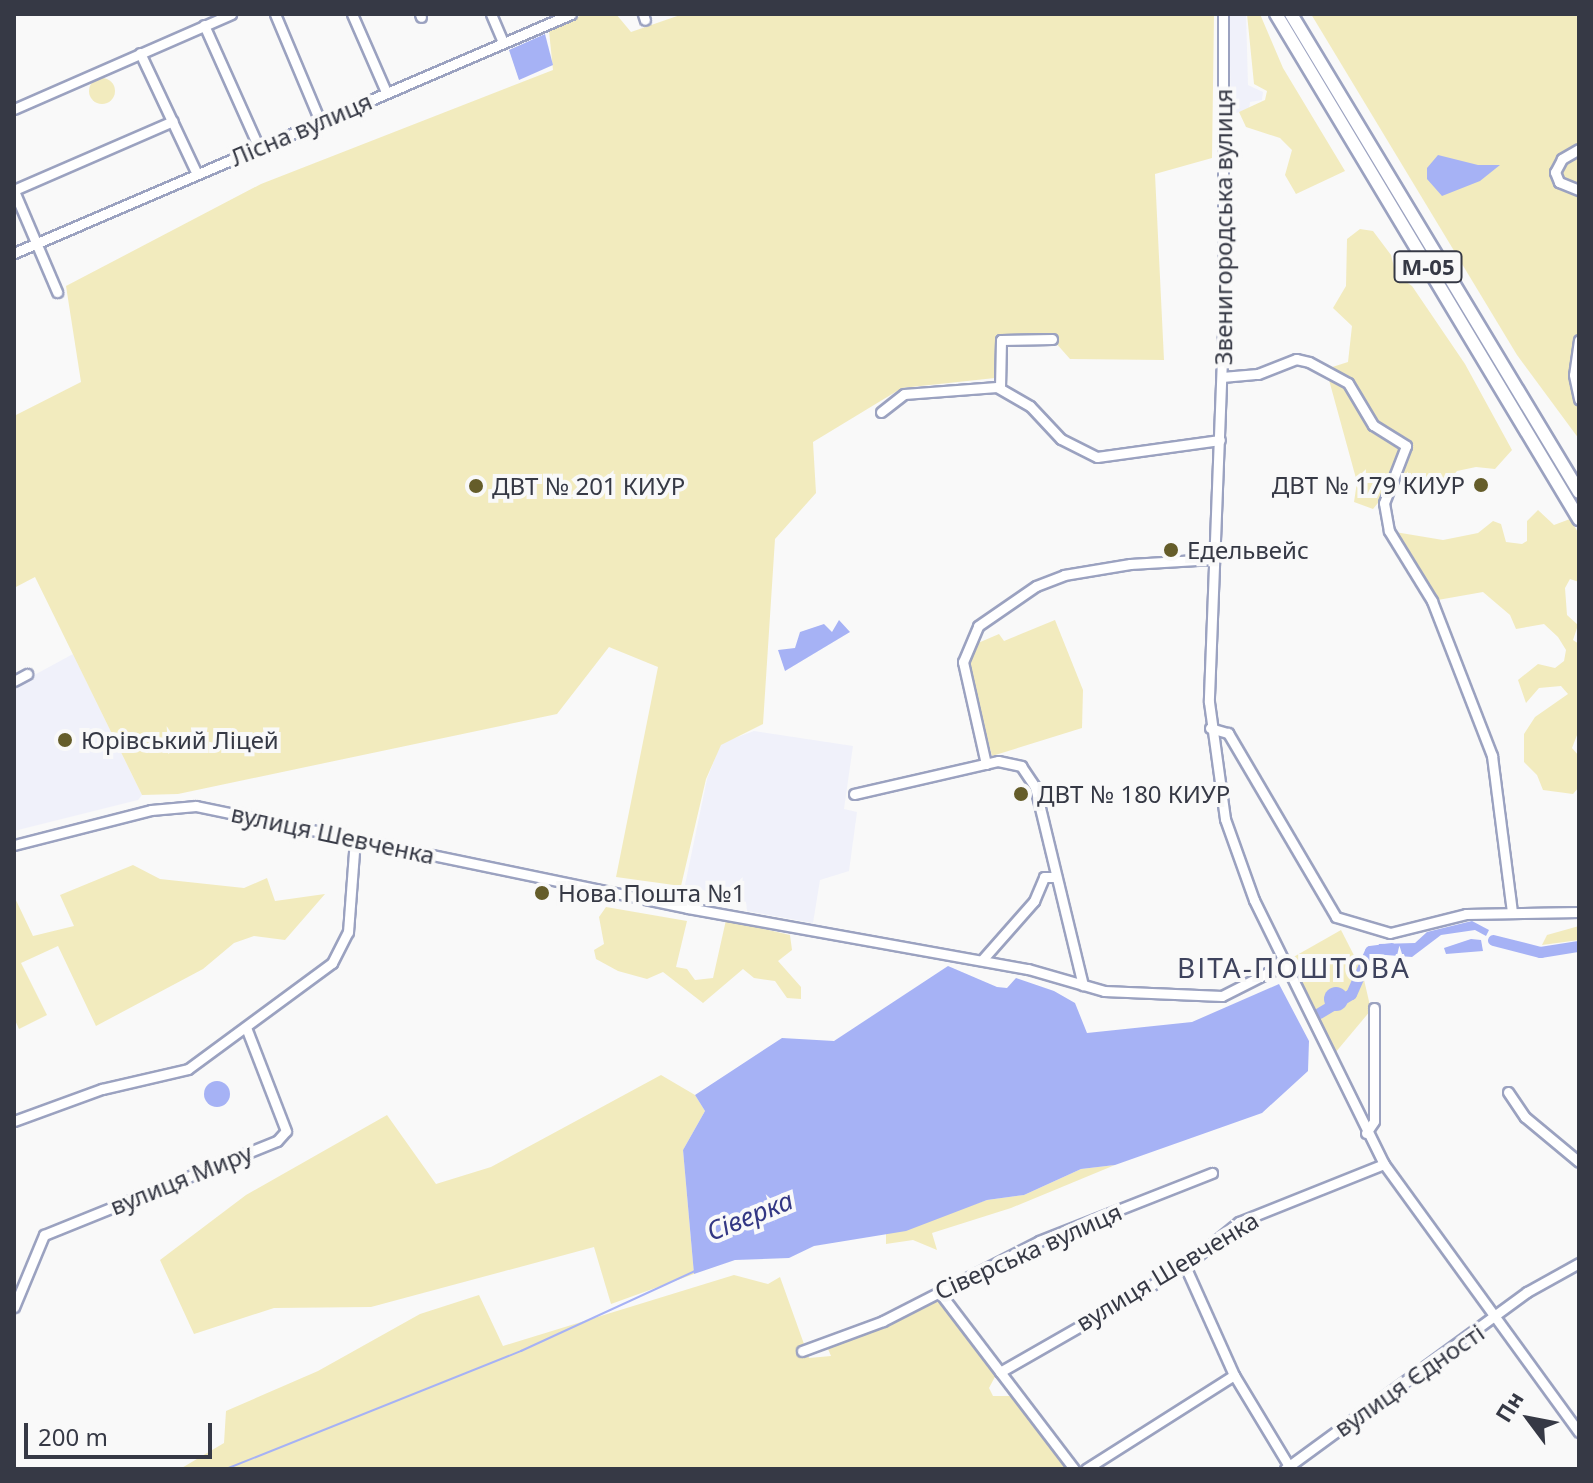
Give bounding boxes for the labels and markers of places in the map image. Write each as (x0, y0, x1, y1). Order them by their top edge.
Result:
place label: ДВТ № 179 КИУР (1272, 471, 1465, 499)
place label: ДВТ № 201 КИУР (492, 472, 685, 500)
marker: ДВТ № 179 КИУР (1472, 476, 1490, 494)
marker: ДВТ № 201 КИУР (467, 477, 485, 495)
place label: Едельвейс (1187, 536, 1309, 564)
marker: Едельвейс (1162, 541, 1180, 559)
place label: Юрівський Ліцей (81, 726, 279, 754)
marker: Юрівський Ліцей (56, 731, 74, 749)
place label: ДВТ № 180 КИУР (1037, 780, 1230, 808)
marker: ДВТ № 180 КИУР (1012, 785, 1030, 803)
place label: Нова Пошта №1 (558, 879, 745, 907)
marker: Нова Пошта №1 (533, 884, 551, 902)

